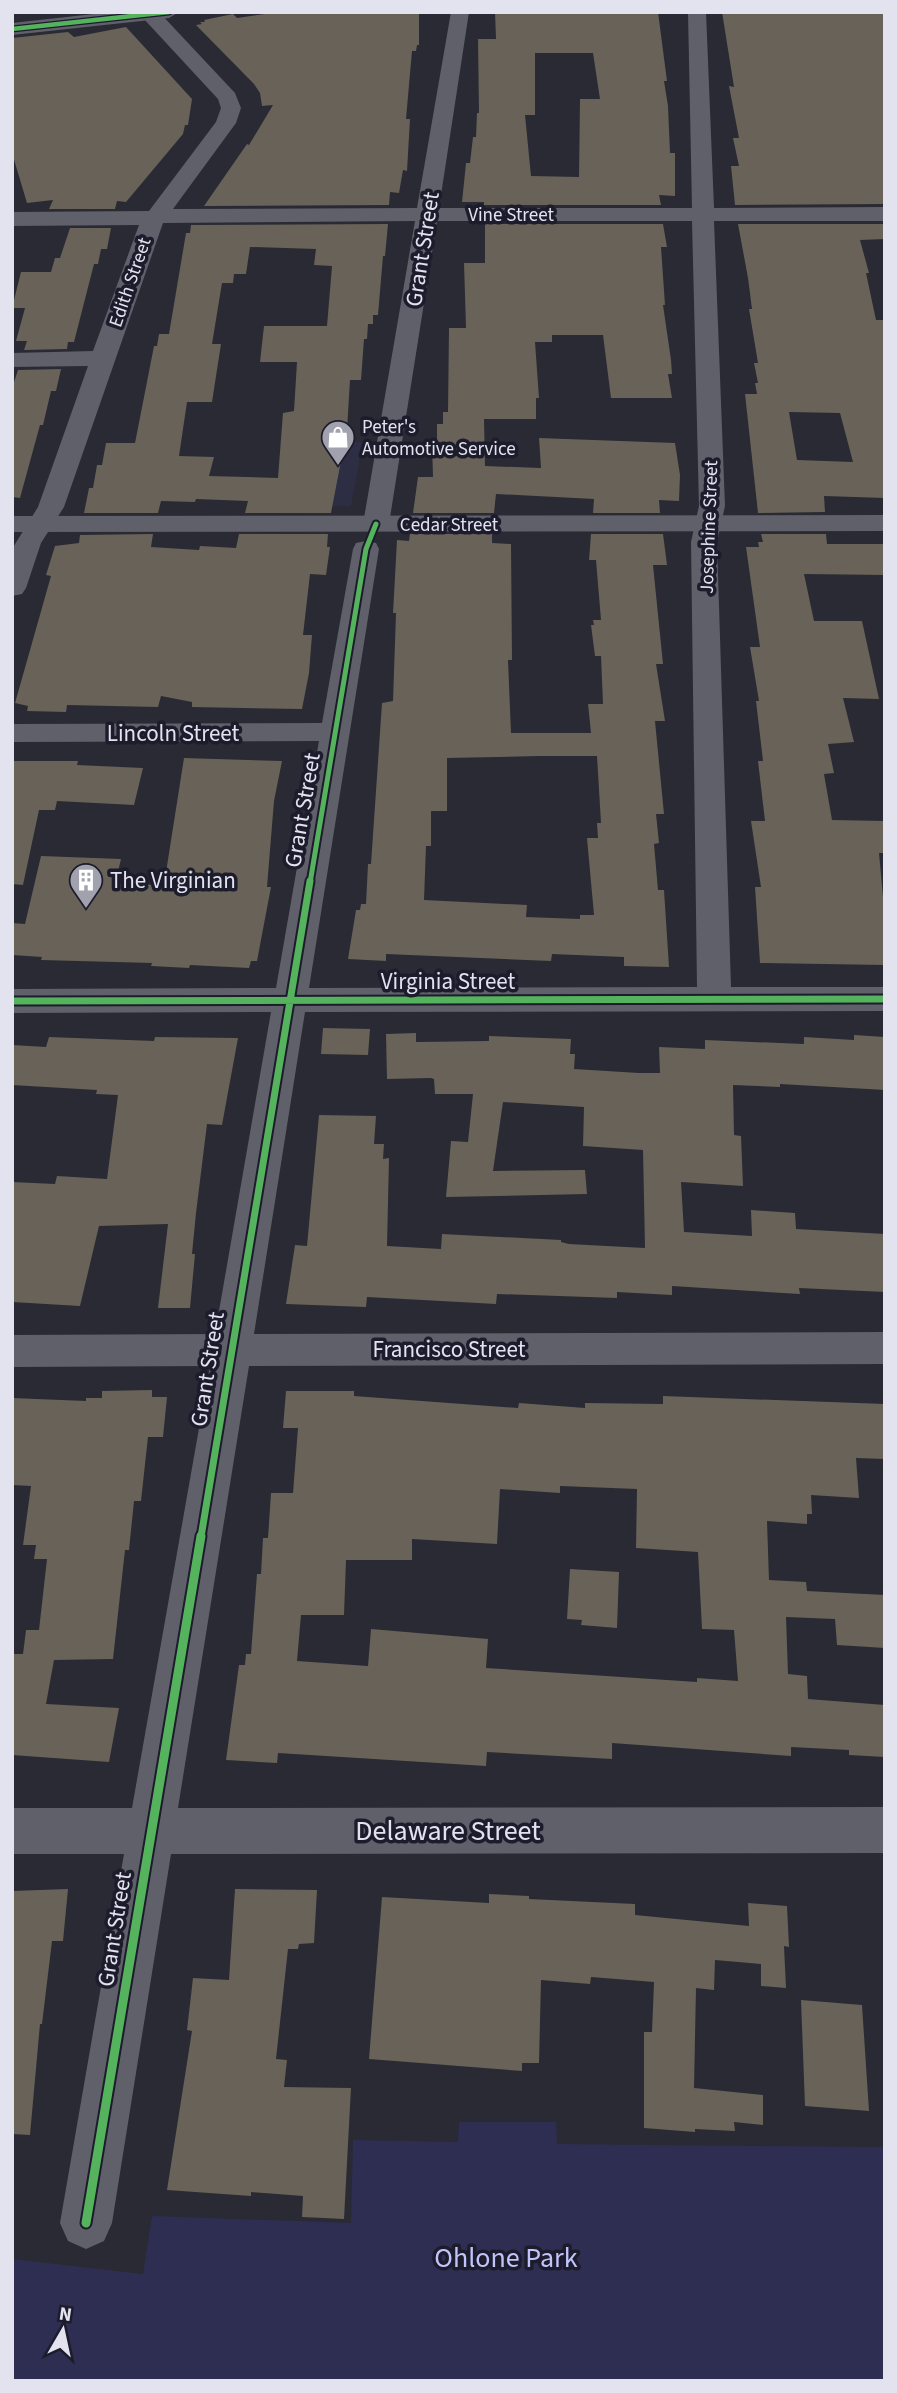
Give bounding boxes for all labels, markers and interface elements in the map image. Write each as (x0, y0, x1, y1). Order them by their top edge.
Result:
street label: Grant Street (397, 189, 448, 309)
street label: Vine Street (468, 202, 554, 229)
street label: Edith Street (102, 233, 159, 331)
place label: Peter's Automotive Service (362, 414, 516, 463)
shop icon: Peter's Automotive Service (319, 418, 357, 467)
street label: Josephine Street (694, 459, 725, 594)
street label: Cedar Street (400, 512, 499, 539)
street label: Lincoln Street (107, 717, 239, 750)
street label: Grant Street (276, 750, 329, 870)
building icon: The Virginian (67, 861, 105, 910)
place label: The Virginian (110, 864, 236, 897)
street label: Virginia Street (381, 965, 516, 998)
street label: Grant Street (182, 1309, 233, 1429)
street label: Francisco Street (373, 1333, 526, 1366)
street label: Delaware Street (355, 1811, 541, 1851)
street label: Grant Street (89, 1869, 140, 1989)
park label: Ohlone Park (434, 2238, 578, 2278)
north arrow (28, 2295, 98, 2365)
text: N (57, 2300, 74, 2329)

